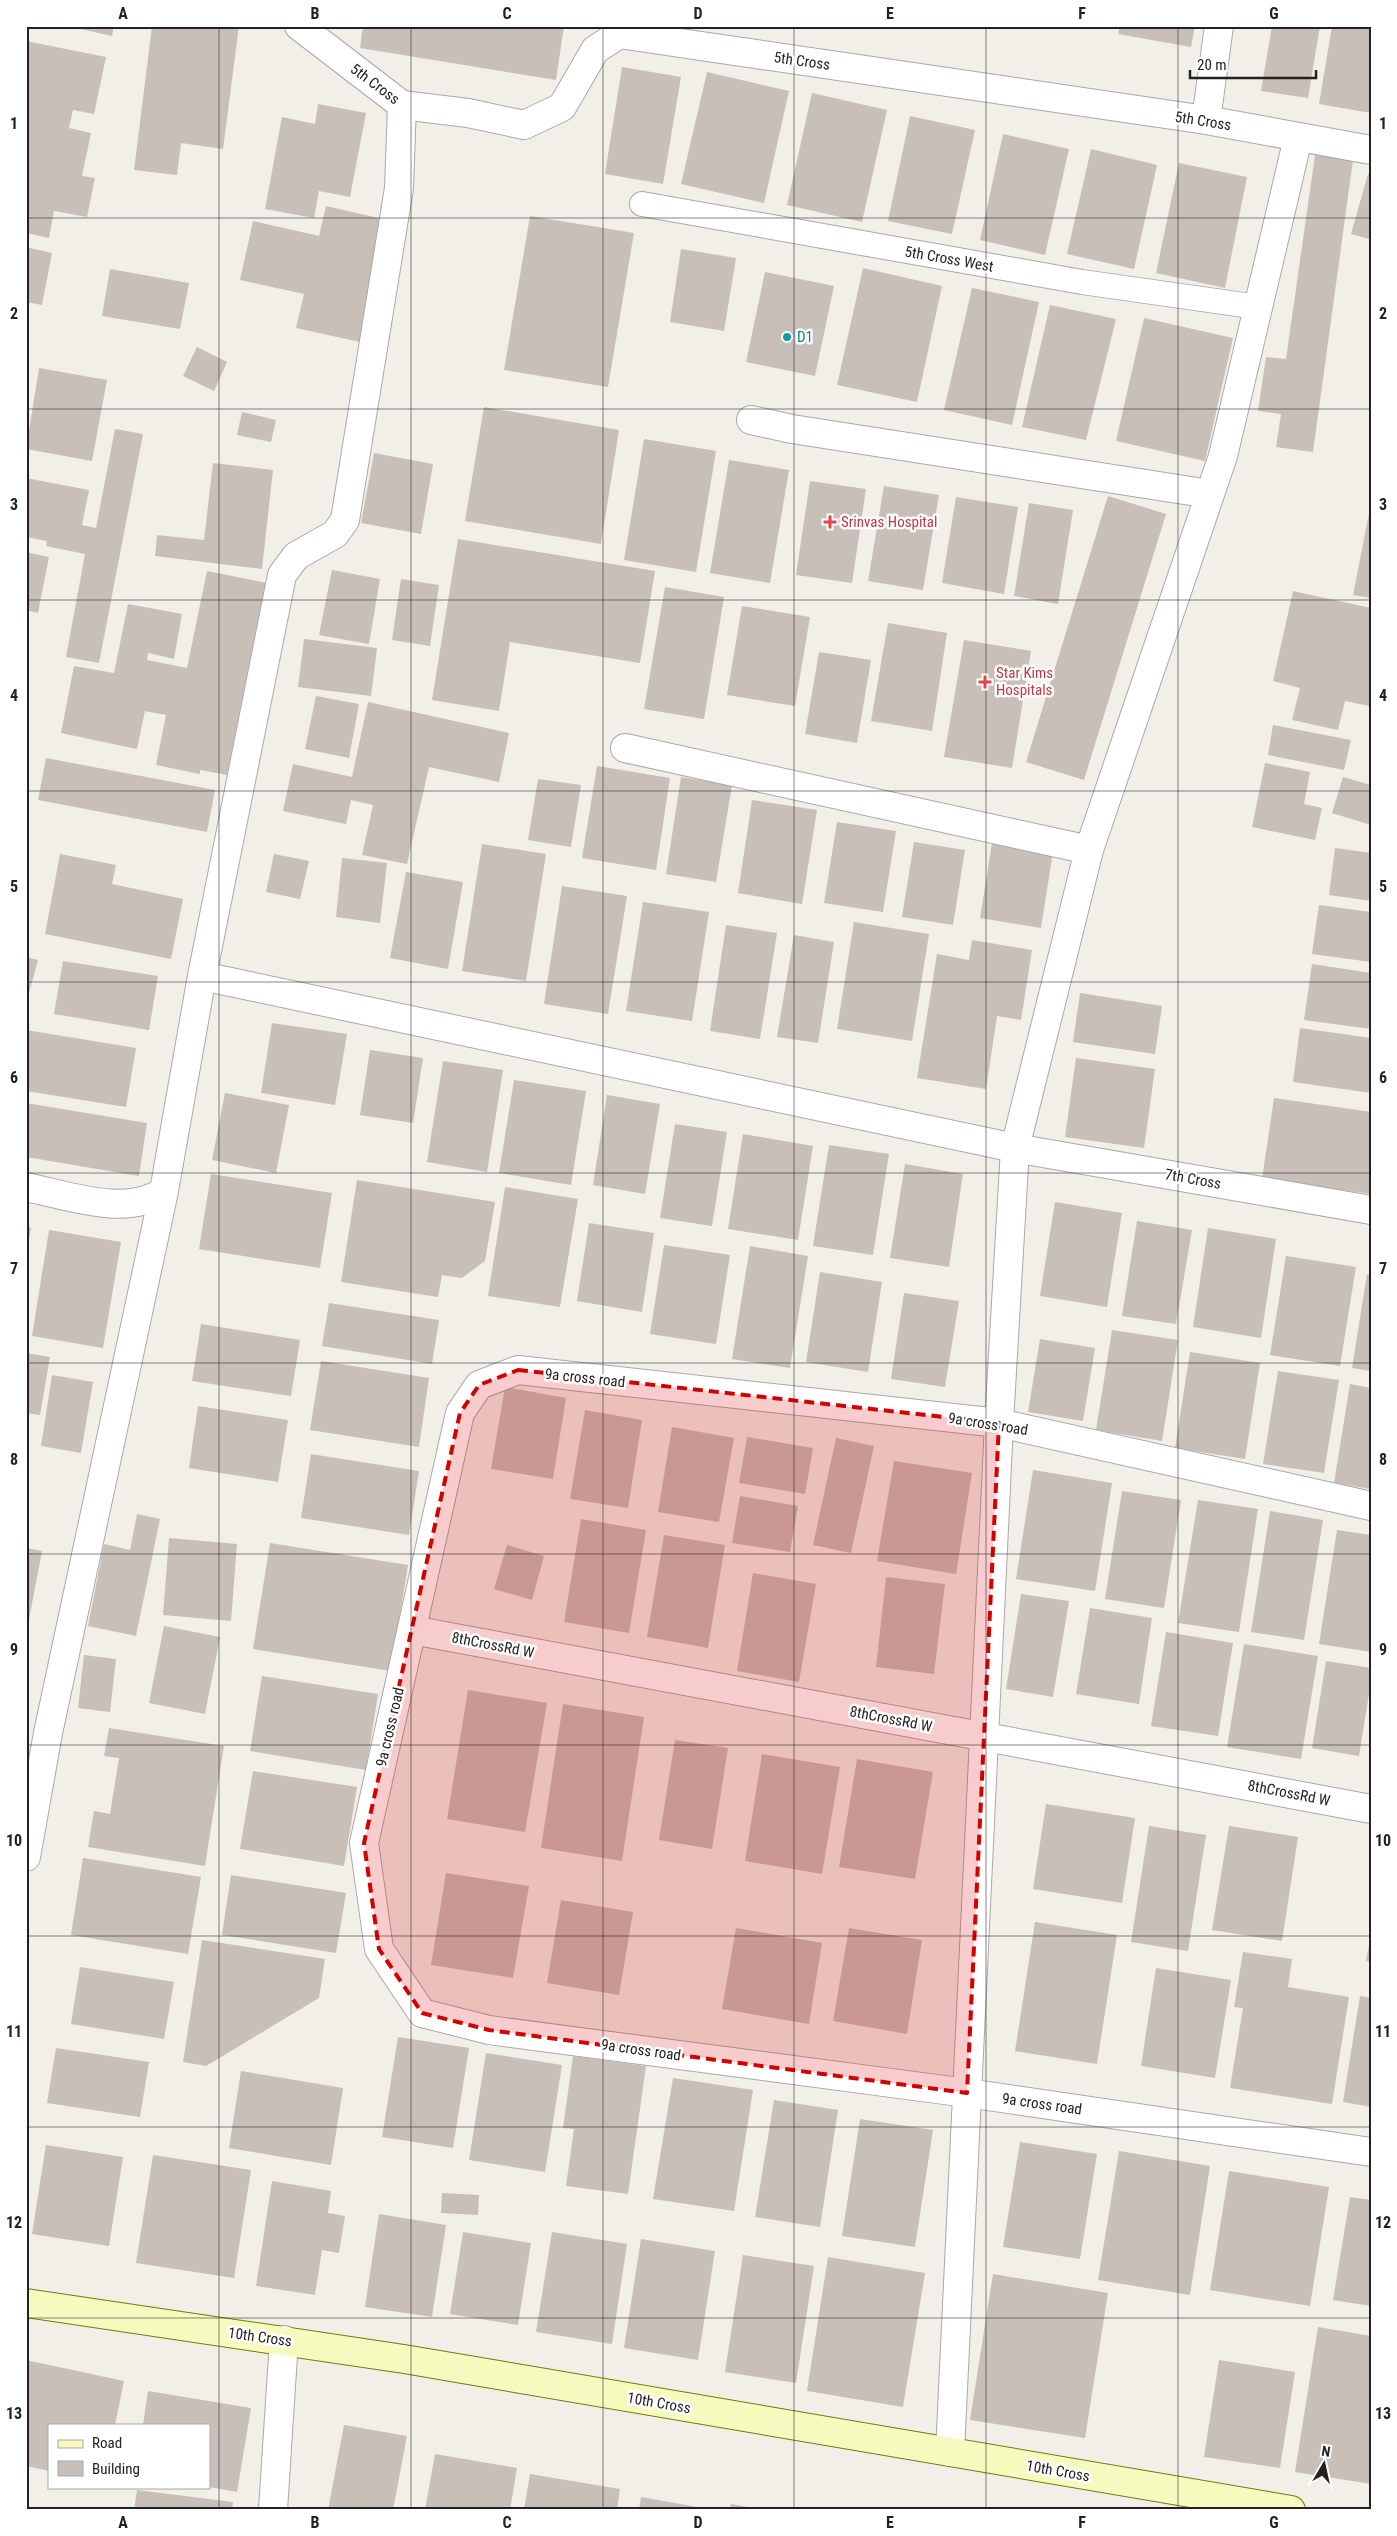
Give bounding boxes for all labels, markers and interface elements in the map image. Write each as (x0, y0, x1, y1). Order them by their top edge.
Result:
text: A (118, 4, 128, 23)
text: B (311, 4, 320, 23)
text: C (502, 4, 512, 23)
text: D (693, 4, 703, 23)
text: E (886, 4, 894, 23)
text: F (1078, 4, 1086, 23)
text: G (1269, 4, 1279, 23)
street label: 5th Cross (773, 48, 831, 74)
scale bar (1190, 48, 1316, 80)
text: 20 m (1197, 56, 1227, 74)
street label: 5th Cross (347, 60, 403, 108)
street label: 5th Cross (1174, 108, 1233, 134)
text: 1 (10, 114, 18, 133)
text: 1 (1379, 114, 1387, 133)
street label: 5th Cross West (903, 242, 995, 276)
text: 2 (10, 304, 18, 323)
text: 2 (1379, 304, 1387, 323)
place label: D1 (797, 328, 813, 346)
marker: D1 (781, 331, 793, 343)
text: 3 (10, 495, 18, 514)
text: 3 (1379, 495, 1387, 514)
place label: Srinvas Hospital (841, 513, 937, 531)
marker: Srinvas Hospital (823, 515, 837, 529)
place label: Star Kims Hospitals (996, 664, 1053, 699)
marker: Star Kims Hospitals (978, 675, 992, 689)
text: 4 (10, 686, 18, 705)
text: 4 (1379, 686, 1387, 705)
text: 5 (10, 877, 18, 896)
text: 5 (1379, 877, 1387, 896)
text: 6 (10, 1068, 18, 1087)
text: 6 (1379, 1068, 1387, 1087)
street label: 7th Cross (1164, 1165, 1223, 1193)
text: 7 (10, 1259, 18, 1278)
text: 7 (1379, 1259, 1387, 1278)
street label: 9a cross road (544, 1365, 626, 1391)
street label: 9a cross road (947, 1409, 1029, 1439)
text: 8 (10, 1450, 18, 1469)
text: 8 (1379, 1450, 1387, 1469)
street label: 8thCrossRd W (450, 1628, 536, 1662)
text: 9 (10, 1640, 18, 1659)
text: 9 (1379, 1640, 1387, 1659)
street label: 9a cross road (372, 1686, 408, 1768)
street label: 8thCrossRd W (848, 1702, 934, 1736)
street label: 8thCrossRd W (1246, 1776, 1332, 1810)
text: 10 (6, 1831, 22, 1850)
text: 10 (1375, 1831, 1391, 1850)
text: 11 (6, 2022, 22, 2041)
text: 11 (1375, 2022, 1391, 2041)
street label: 9a cross road (600, 2035, 682, 2065)
street label: 9a cross road (1001, 2089, 1083, 2119)
text: 12 (6, 2213, 22, 2232)
text: 12 (1375, 2213, 1391, 2232)
street label: 10th Cross (227, 2324, 293, 2350)
street label: 10th Cross (626, 2389, 692, 2417)
text: 13 (6, 2404, 22, 2423)
text: 13 (1375, 2404, 1391, 2423)
legend (48, 2424, 210, 2488)
text: Road (92, 2434, 122, 2452)
north arrow (1300, 2438, 1350, 2488)
text: N (1321, 2443, 1332, 2460)
street label: 10th Cross (1025, 2457, 1091, 2485)
text: Building (92, 2460, 140, 2478)
text: A (118, 2513, 128, 2532)
text: B (311, 2513, 320, 2532)
text: C (502, 2513, 512, 2532)
text: D (693, 2513, 703, 2532)
text: E (886, 2513, 894, 2532)
text: F (1078, 2513, 1086, 2532)
text: G (1269, 2513, 1279, 2532)

